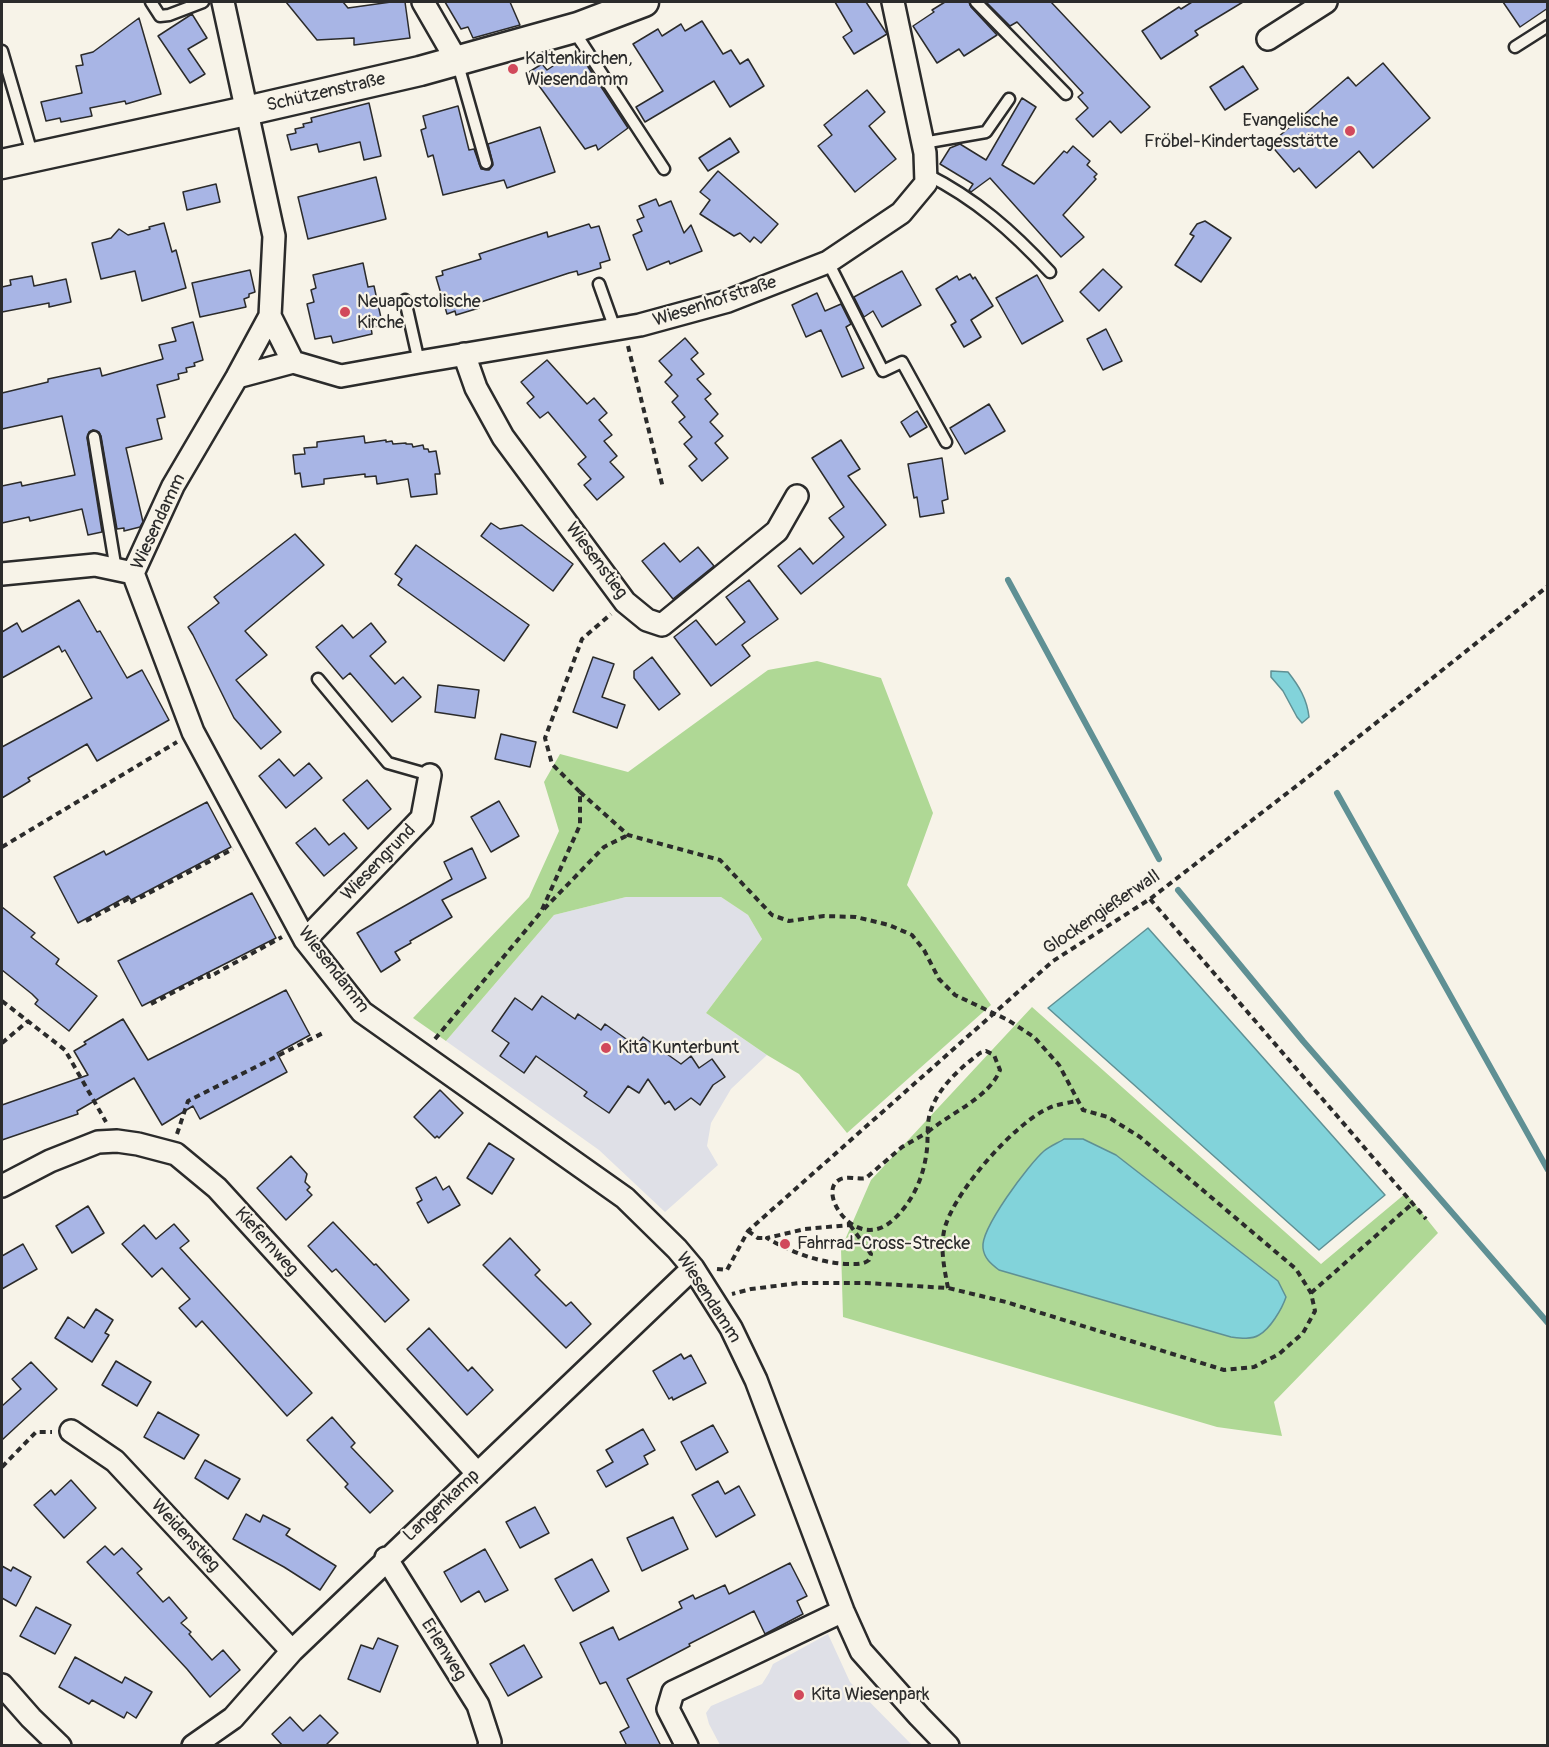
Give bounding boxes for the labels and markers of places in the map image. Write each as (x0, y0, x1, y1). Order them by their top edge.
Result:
place label: Kaltenkirchen, Wiesendamm (525, 48, 632, 90)
marker: Kaltenkirchen, Wiesendamm (506, 62, 520, 76)
place label: Evangelische Fröbel-Kindertagesstätte (1144, 110, 1338, 152)
marker: Evangelische Fröbel-Kindertagesstätte (1343, 124, 1357, 138)
place label: Neuapostolische Kirche (357, 291, 481, 334)
marker: Neuapostolische Kirche (338, 305, 352, 319)
place label: Kita Kunterbunt (618, 1037, 739, 1059)
marker: Kita Kunterbunt (599, 1041, 613, 1055)
place label: Fahrrad-Cross-Strecke (797, 1233, 970, 1255)
marker: Fahrrad-Cross-Strecke (778, 1237, 792, 1251)
place label: Kita Wiesenpark (811, 1684, 930, 1706)
marker: Kita Wiesenpark (792, 1688, 806, 1702)

